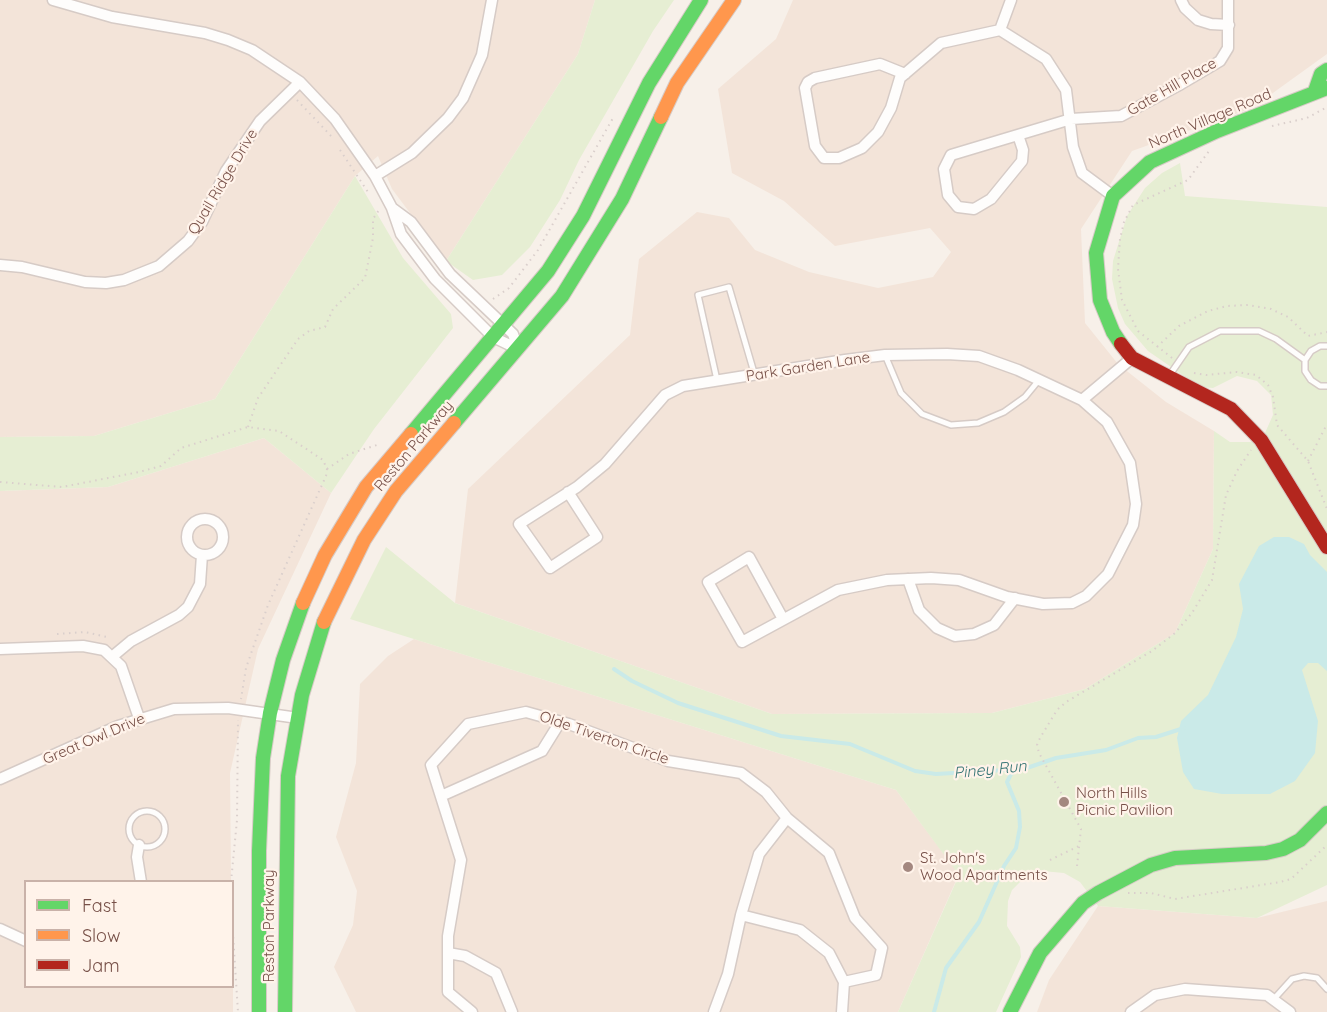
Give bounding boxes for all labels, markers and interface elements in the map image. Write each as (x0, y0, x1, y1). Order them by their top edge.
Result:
street label: Gate Hill Place (1124, 54, 1220, 120)
street label: North Village Road (1146, 85, 1274, 153)
street label: Quail Ridge Drive (184, 126, 262, 238)
street label: Park Garden Lane (745, 348, 871, 386)
street label: Reston Parkway (371, 397, 457, 495)
street label: Olde Tiverton Circle (537, 707, 671, 769)
street label: Great Owl Drive (40, 709, 148, 769)
water label: Piney Run (952, 757, 1028, 783)
place label: North Hills Picnic Pavilion (1076, 784, 1173, 819)
marker: North Hills Picnic Pavilion (1057, 795, 1071, 809)
place label: St. John's Wood Apartments (920, 849, 1048, 884)
marker: St. John's Wood Apartments (901, 860, 915, 874)
street label: Reston Parkway (260, 869, 278, 983)
legend (24, 880, 234, 988)
text: Fast (82, 894, 117, 917)
text: Slow (82, 924, 120, 947)
text: Jam (82, 954, 120, 977)

